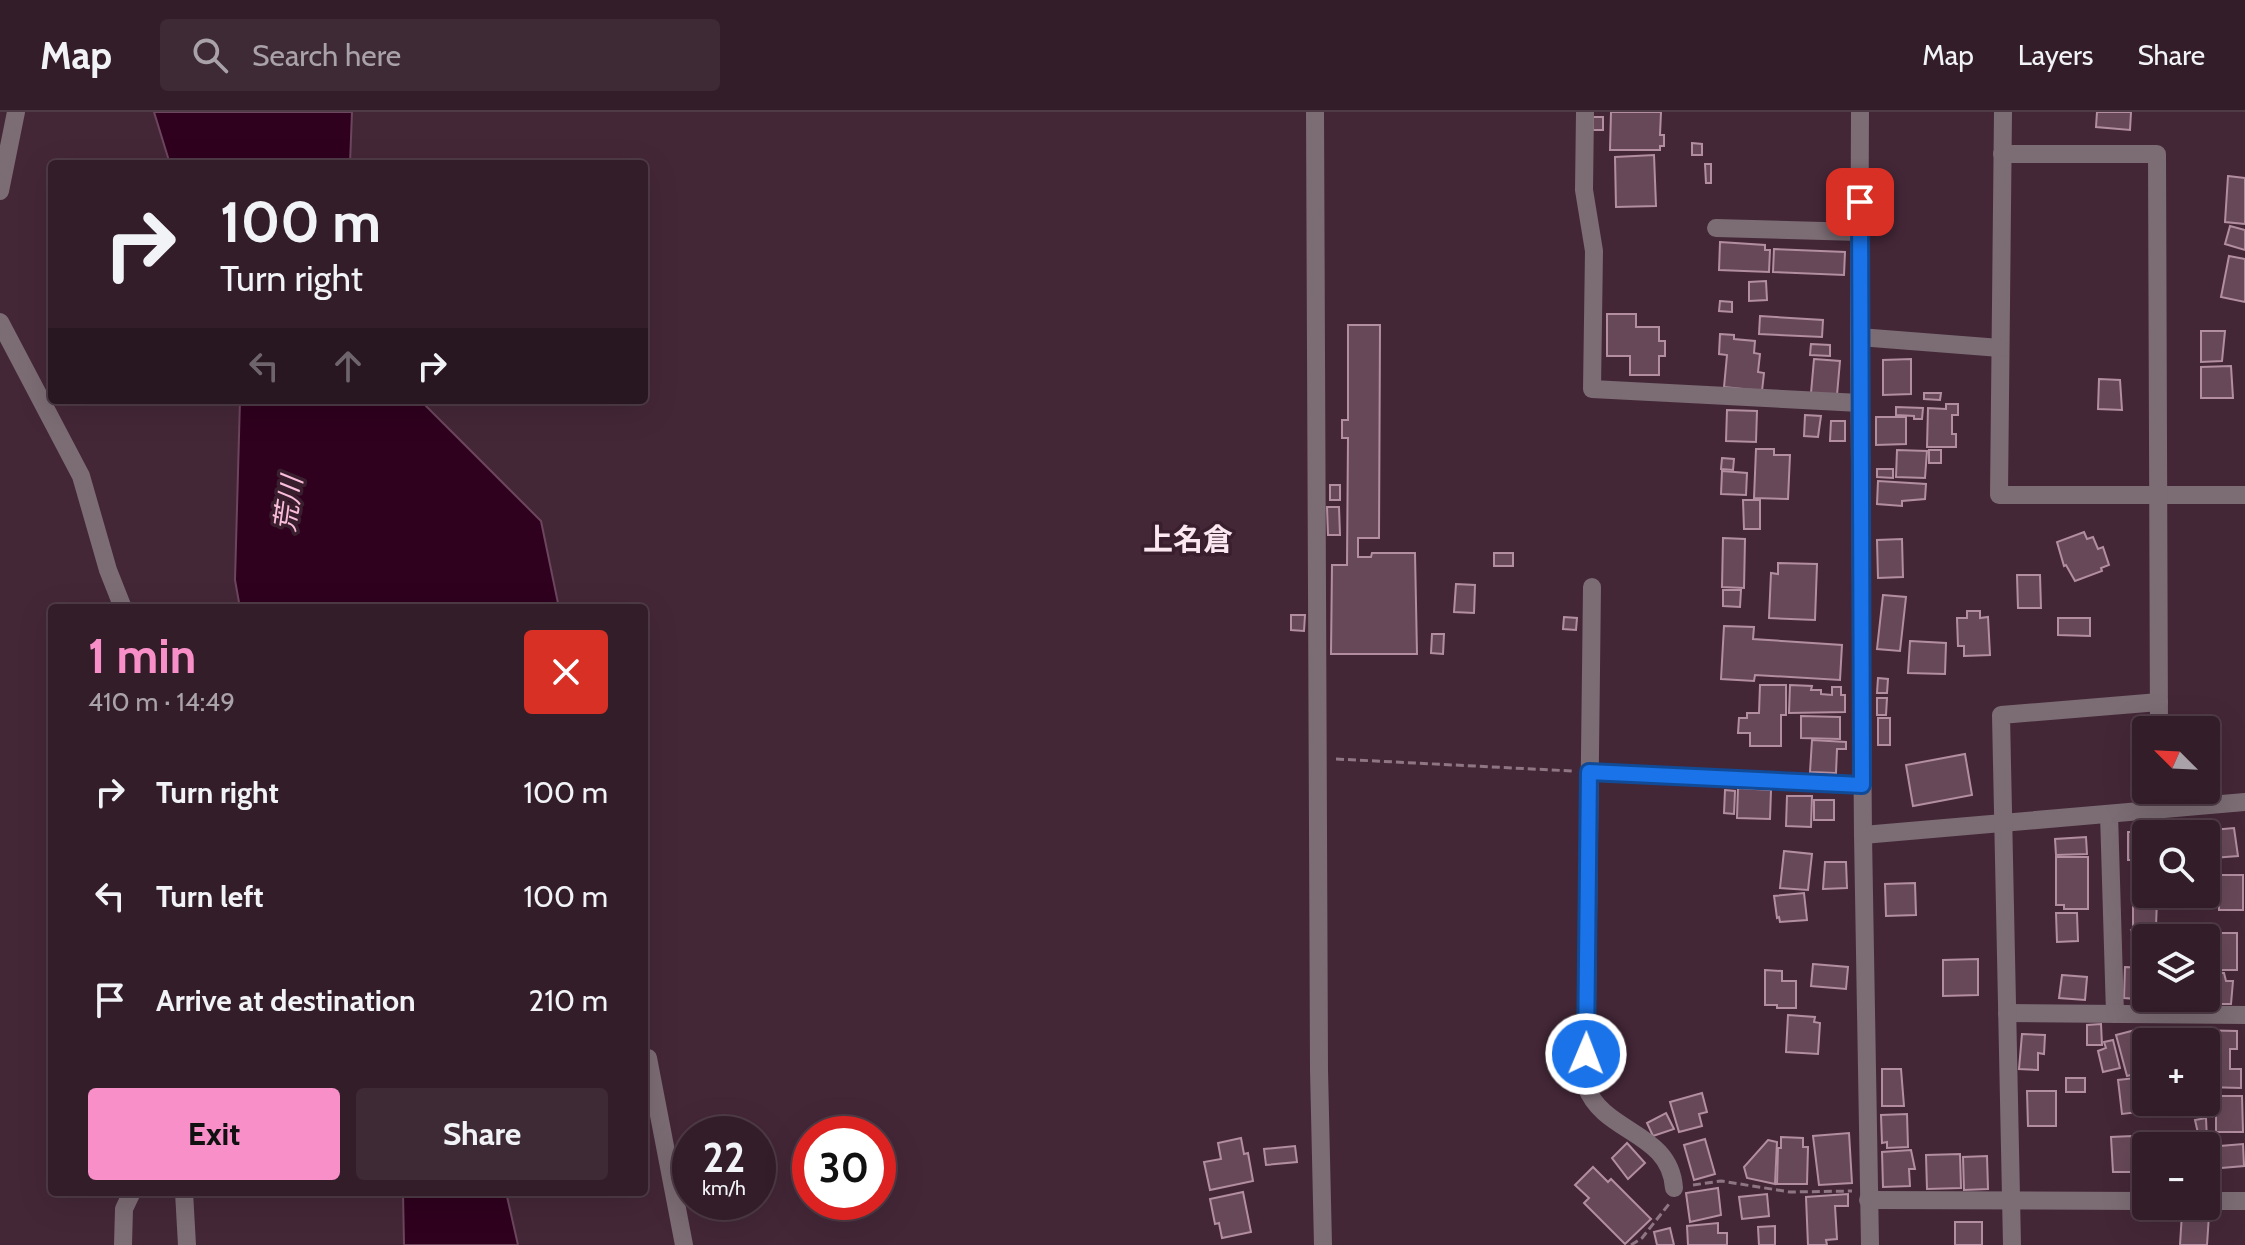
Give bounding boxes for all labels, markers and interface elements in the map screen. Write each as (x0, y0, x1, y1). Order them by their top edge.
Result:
search box (160, 19, 720, 91)
text: Map (40, 32, 112, 79)
icon: search (188, 33, 232, 77)
text: Search here (252, 37, 401, 74)
text: Map (1922, 38, 1974, 72)
text: Layers (2018, 38, 2093, 72)
text: Share (2137, 38, 2205, 72)
pin (1826, 168, 1894, 236)
icon: arrive (1838, 180, 1882, 224)
text: 100 m (220, 188, 381, 256)
icon: right (88, 192, 192, 296)
text: Turn right (220, 256, 363, 300)
icon: left (242, 344, 286, 388)
icon: ahead (326, 344, 370, 388)
icon: right (410, 344, 454, 388)
water label: 荒川 (267, 471, 309, 534)
district label: 上名倉 (1143, 521, 1233, 558)
text: 1 min (88, 627, 196, 685)
button: close (524, 630, 608, 714)
text: 410 m · 14:49 (88, 686, 235, 718)
north arrow (2132, 716, 2220, 804)
map controls (2132, 716, 2220, 1220)
icon: right (88, 770, 132, 814)
text: Turn right (156, 774, 279, 811)
text: 100 m (523, 774, 608, 811)
button: search (2132, 820, 2220, 908)
icon: left (88, 874, 132, 918)
text: Turn left (156, 878, 264, 915)
text: 100 m (523, 878, 608, 915)
button: layers (2132, 924, 2220, 1012)
icon: arrive (88, 978, 132, 1022)
text: Arrive at destination (156, 982, 416, 1019)
text: 210 m (528, 982, 608, 1019)
position arrow (1544, 1012, 1628, 1096)
button: + (2132, 1028, 2220, 1116)
button: Exit (88, 1088, 340, 1180)
button: Share (356, 1088, 608, 1180)
speed limit sign: 30 (792, 1116, 896, 1220)
button: − (2132, 1132, 2220, 1220)
text: 22 (703, 1133, 745, 1182)
text: km/h (702, 1176, 746, 1200)

